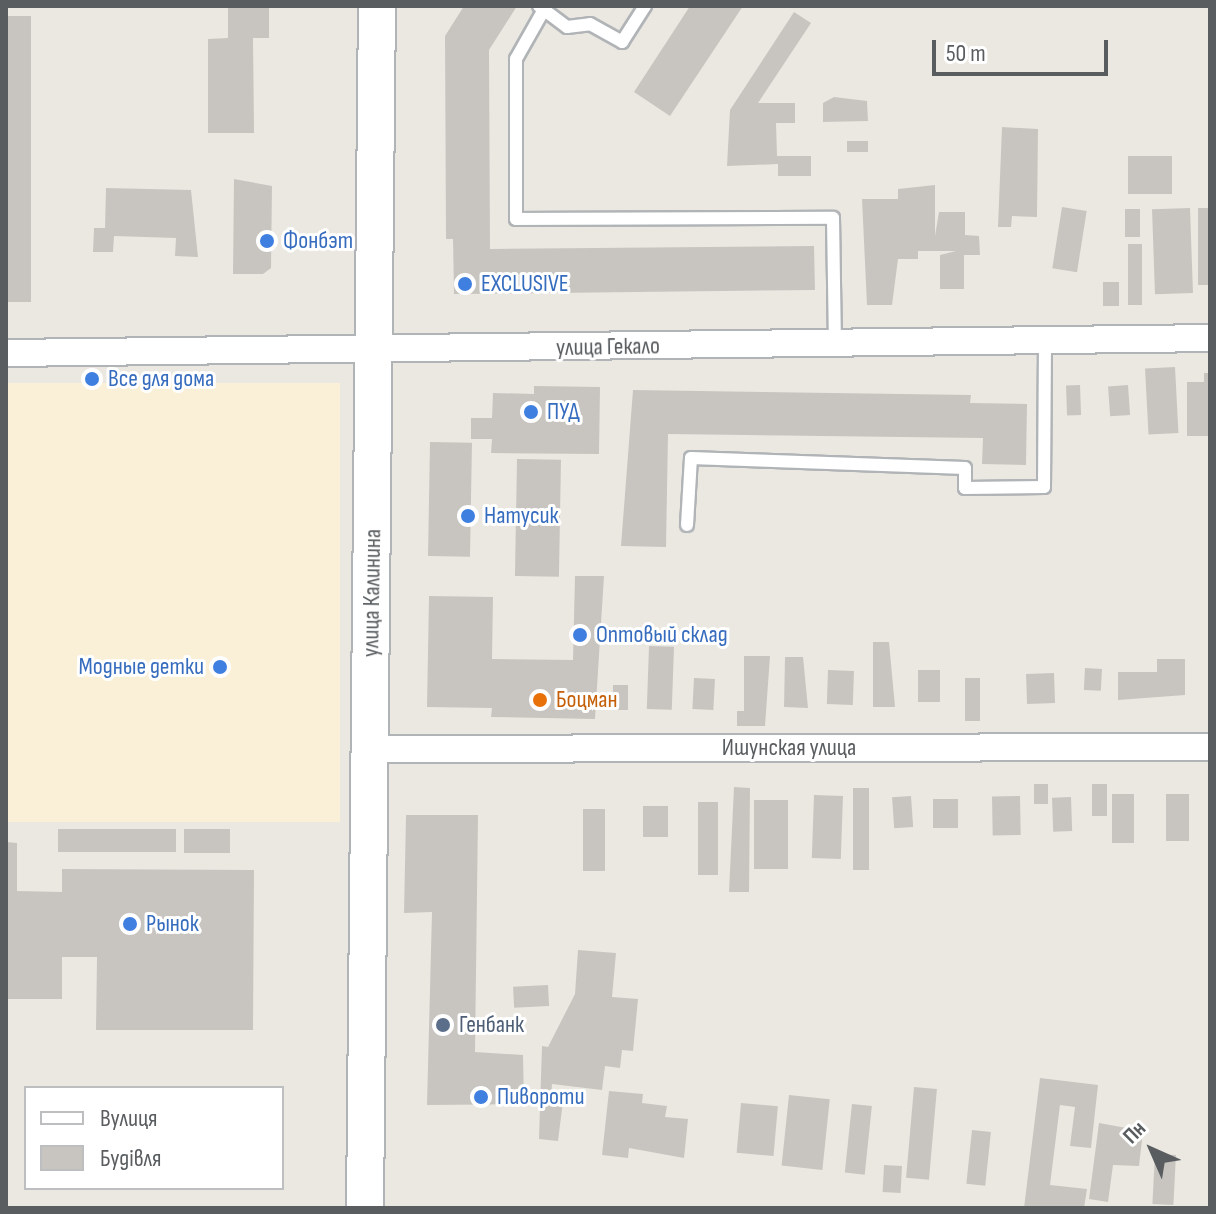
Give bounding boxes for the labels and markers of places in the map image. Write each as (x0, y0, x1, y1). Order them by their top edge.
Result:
place label: Фонбэт (283, 227, 353, 255)
marker: Фонбэт (258, 232, 276, 250)
place label: EXCLUSIVE (481, 270, 569, 298)
marker: EXCLUSIVE (456, 275, 474, 293)
place label: Все для дома (108, 365, 214, 393)
marker: Все для дома (83, 370, 101, 388)
place label: ПУД (547, 398, 580, 426)
marker: ПУД (522, 403, 540, 421)
place label: Натусик (484, 502, 559, 530)
marker: Натусик (459, 507, 477, 525)
place label: Оптовый склад (596, 621, 728, 649)
marker: Оптовый склад (571, 626, 589, 644)
place label: Модные детки (79, 653, 204, 681)
marker: Модные детки (211, 658, 229, 676)
place label: Боцман (556, 686, 618, 714)
marker: Боцман (531, 691, 549, 709)
place label: Рынок (146, 910, 199, 938)
marker: Рынок (121, 915, 139, 933)
place label: Генбанк (459, 1011, 524, 1039)
marker: Генбанк (434, 1016, 452, 1034)
place label: Пивороти (497, 1083, 584, 1111)
marker: Пивороти (472, 1088, 490, 1106)

